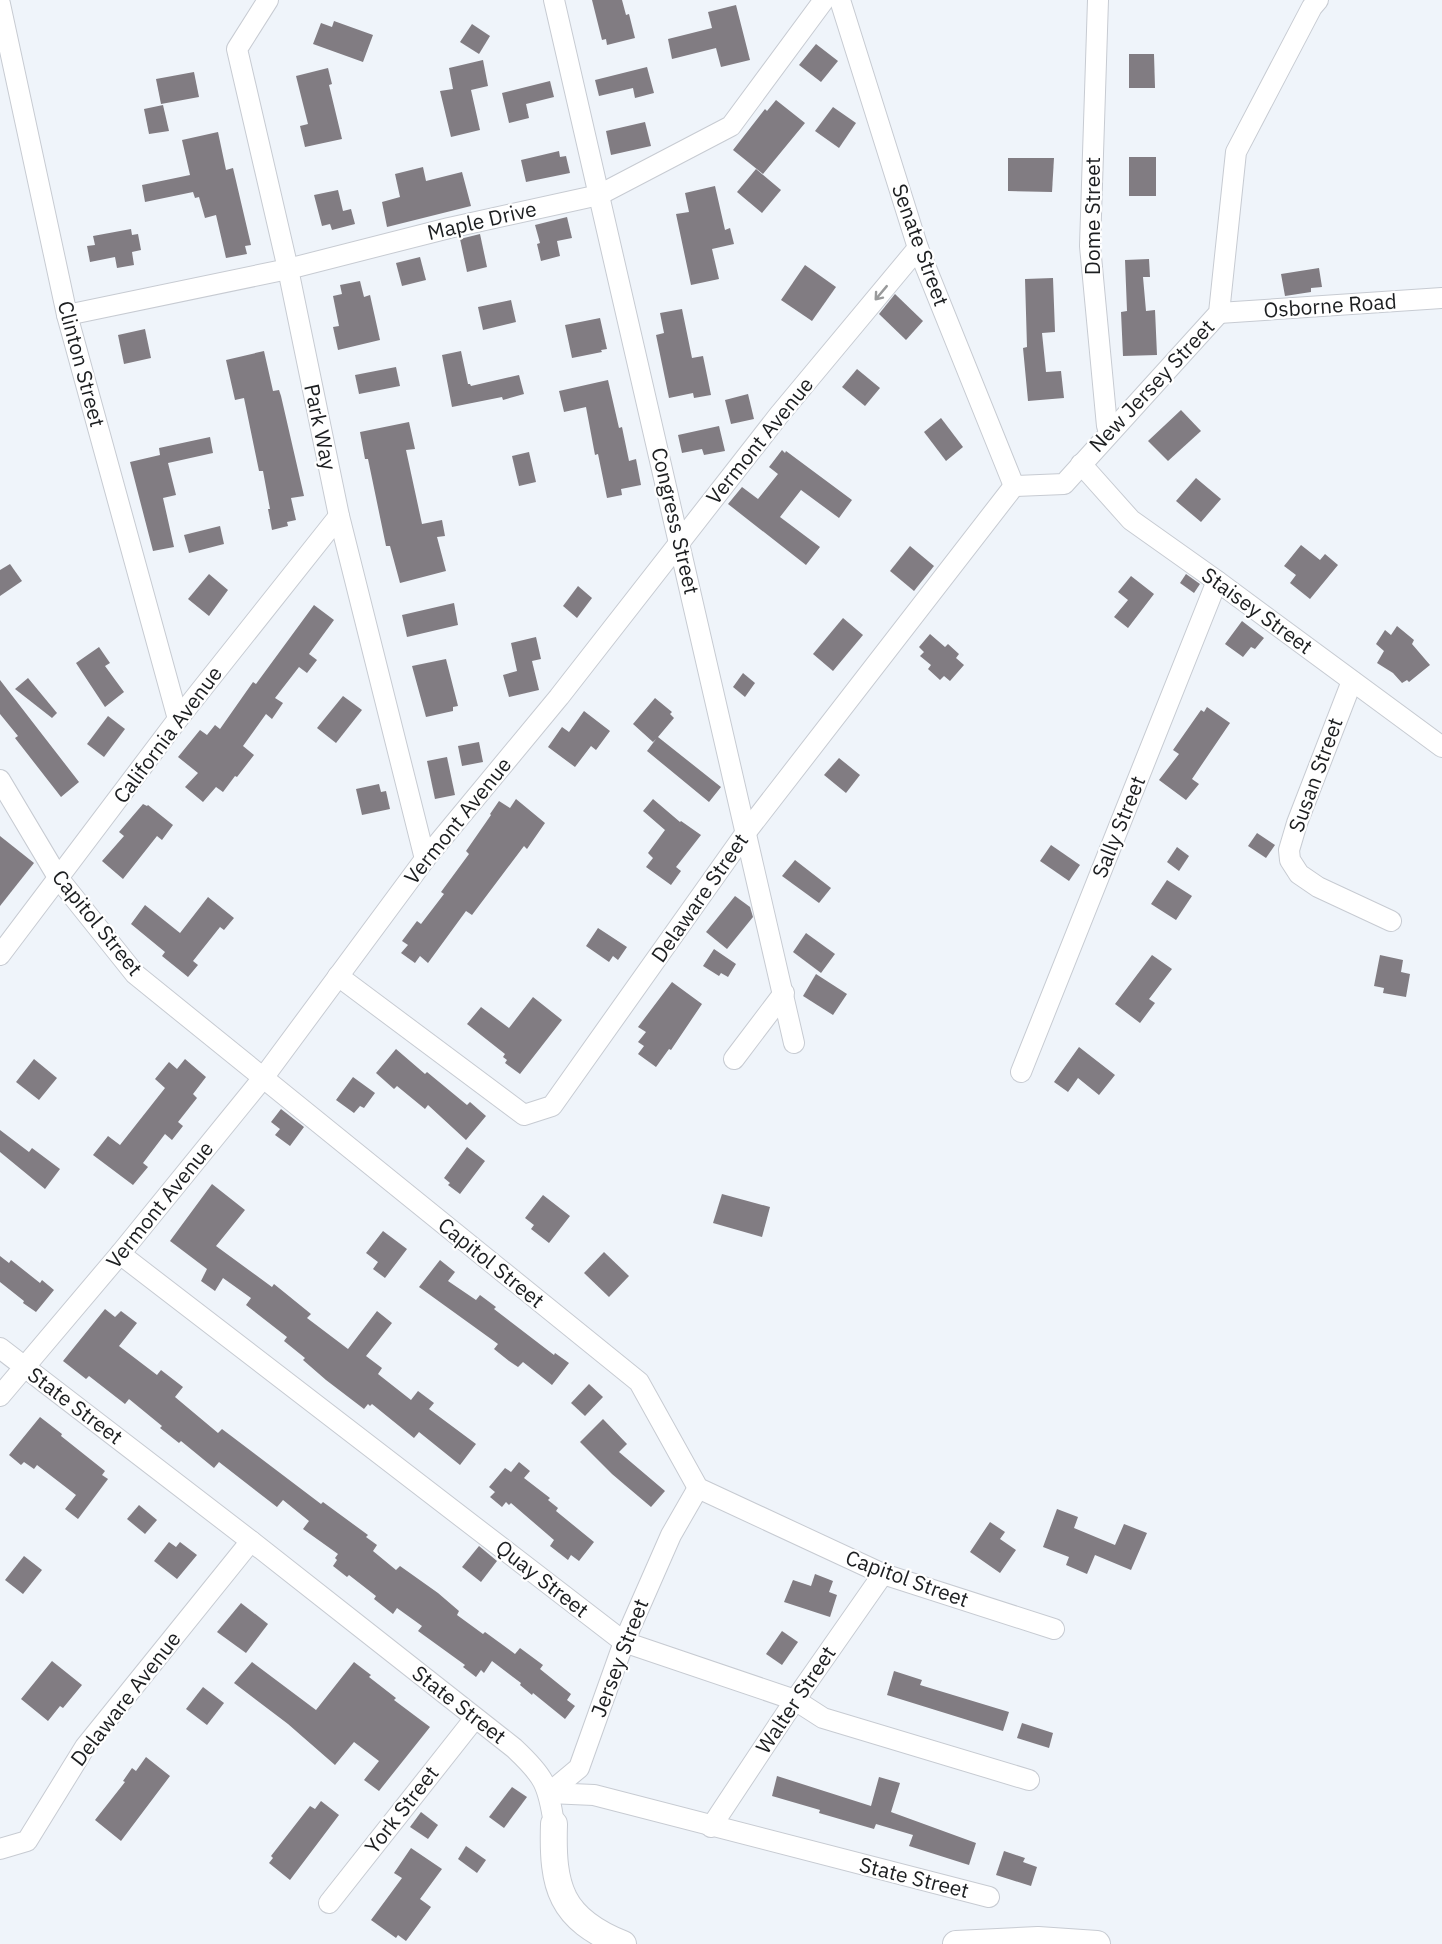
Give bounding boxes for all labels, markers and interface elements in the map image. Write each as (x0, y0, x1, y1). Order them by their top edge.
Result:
street label: Dome Street (1078, 157, 1106, 275)
street label: Senate Street (886, 180, 956, 310)
street label: Maple Drive (424, 194, 539, 246)
one-way arrow (874, 285, 888, 300)
street label: Osborne Road (1262, 286, 1397, 324)
street label: Clinton Street (52, 298, 112, 430)
street label: New Jersey Street (1082, 313, 1220, 458)
street label: Vermont Avenue (699, 371, 819, 510)
street label: Park Way (298, 381, 344, 473)
street label: Congress Street (645, 445, 706, 597)
street label: Staisey Street (1196, 560, 1319, 660)
street label: California Avenue (106, 660, 228, 809)
street label: Susan Street (1281, 713, 1349, 836)
street label: Vermont Avenue (397, 751, 517, 890)
street label: Sally Street (1085, 772, 1151, 882)
street label: Delaware Street (644, 827, 754, 967)
street label: Capitol Street (46, 863, 149, 981)
street label: Vermont Avenue (99, 1135, 219, 1274)
street label: Capitol Street (433, 1211, 551, 1314)
street label: State Street (22, 1360, 129, 1450)
street label: Quay Street (490, 1533, 595, 1623)
street label: Capitol Street (842, 1543, 973, 1613)
street label: Jersey Street (584, 1594, 654, 1721)
street label: Delaware Avenue (64, 1625, 187, 1772)
street label: Walter Street (749, 1640, 842, 1759)
street label: State Street (407, 1659, 512, 1750)
street label: York Street (358, 1760, 444, 1859)
street label: State Street (856, 1850, 972, 1904)

